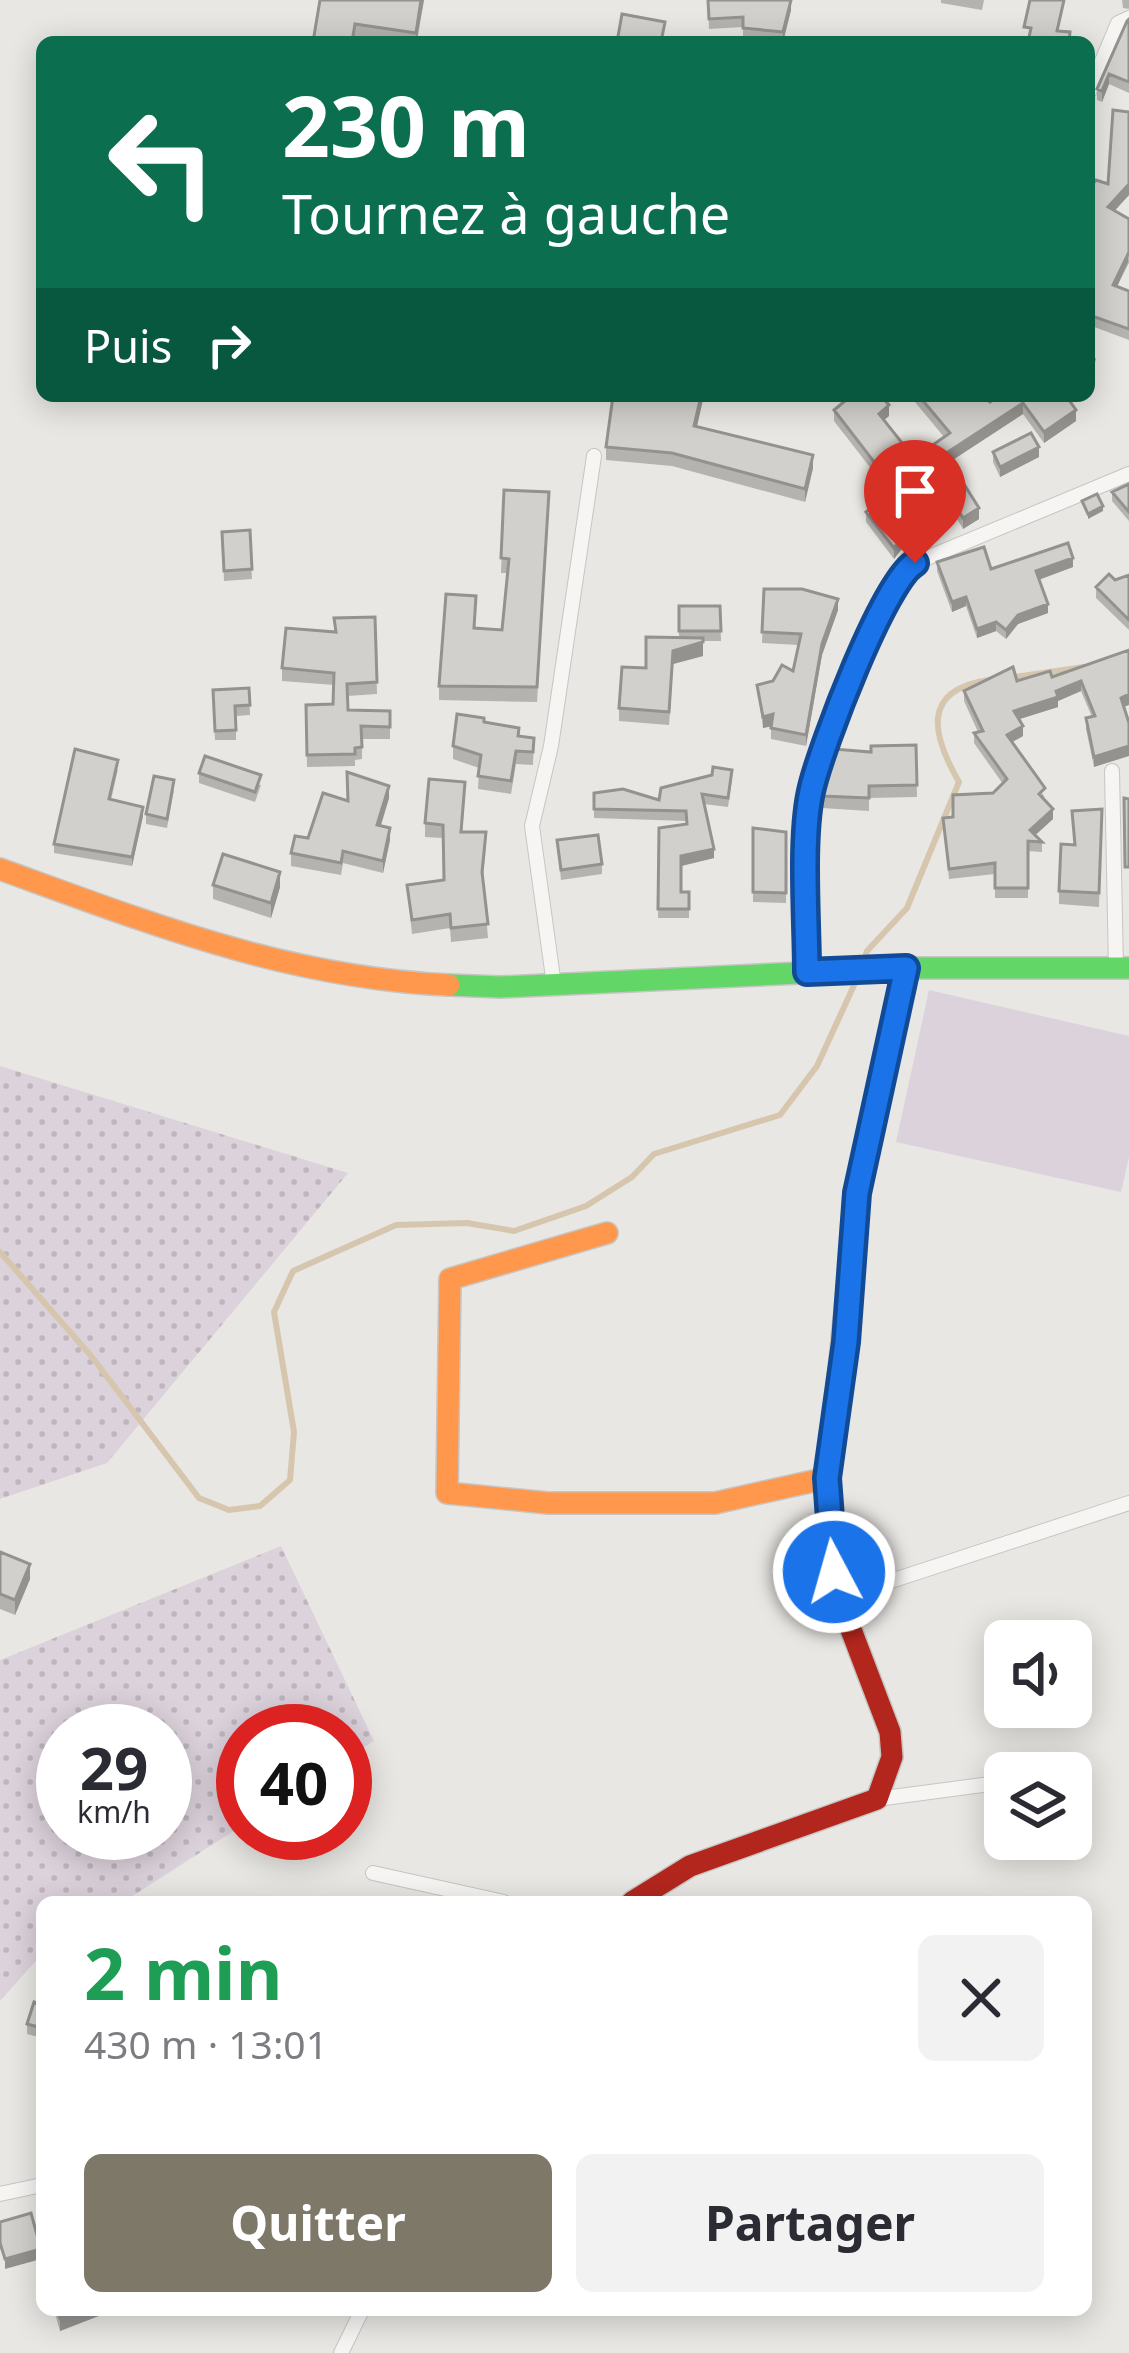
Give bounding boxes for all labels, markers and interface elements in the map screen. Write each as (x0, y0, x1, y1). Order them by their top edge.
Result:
text: 230 m (282, 67, 530, 182)
icon: left (84, 84, 240, 240)
text: Tournez à gauche (282, 176, 730, 250)
icon: right (196, 312, 262, 378)
text: Puis (84, 315, 172, 376)
pin (864, 440, 966, 563)
icon: arrive (882, 458, 948, 524)
position arrow (771, 1509, 897, 1635)
map controls (984, 1620, 1092, 1860)
button: sound (984, 1620, 1092, 1728)
speed limit sign: 40 (216, 1704, 372, 1860)
text: 29 (80, 1726, 148, 1808)
button: layers (984, 1752, 1092, 1860)
text: km/h (77, 1791, 151, 1832)
text: 2 min (84, 1923, 282, 2021)
button: close (918, 1935, 1044, 2061)
text: 430 m · 13:01 (84, 2017, 328, 2070)
button: Quitter (84, 2154, 552, 2292)
button: Partager (576, 2154, 1044, 2292)

